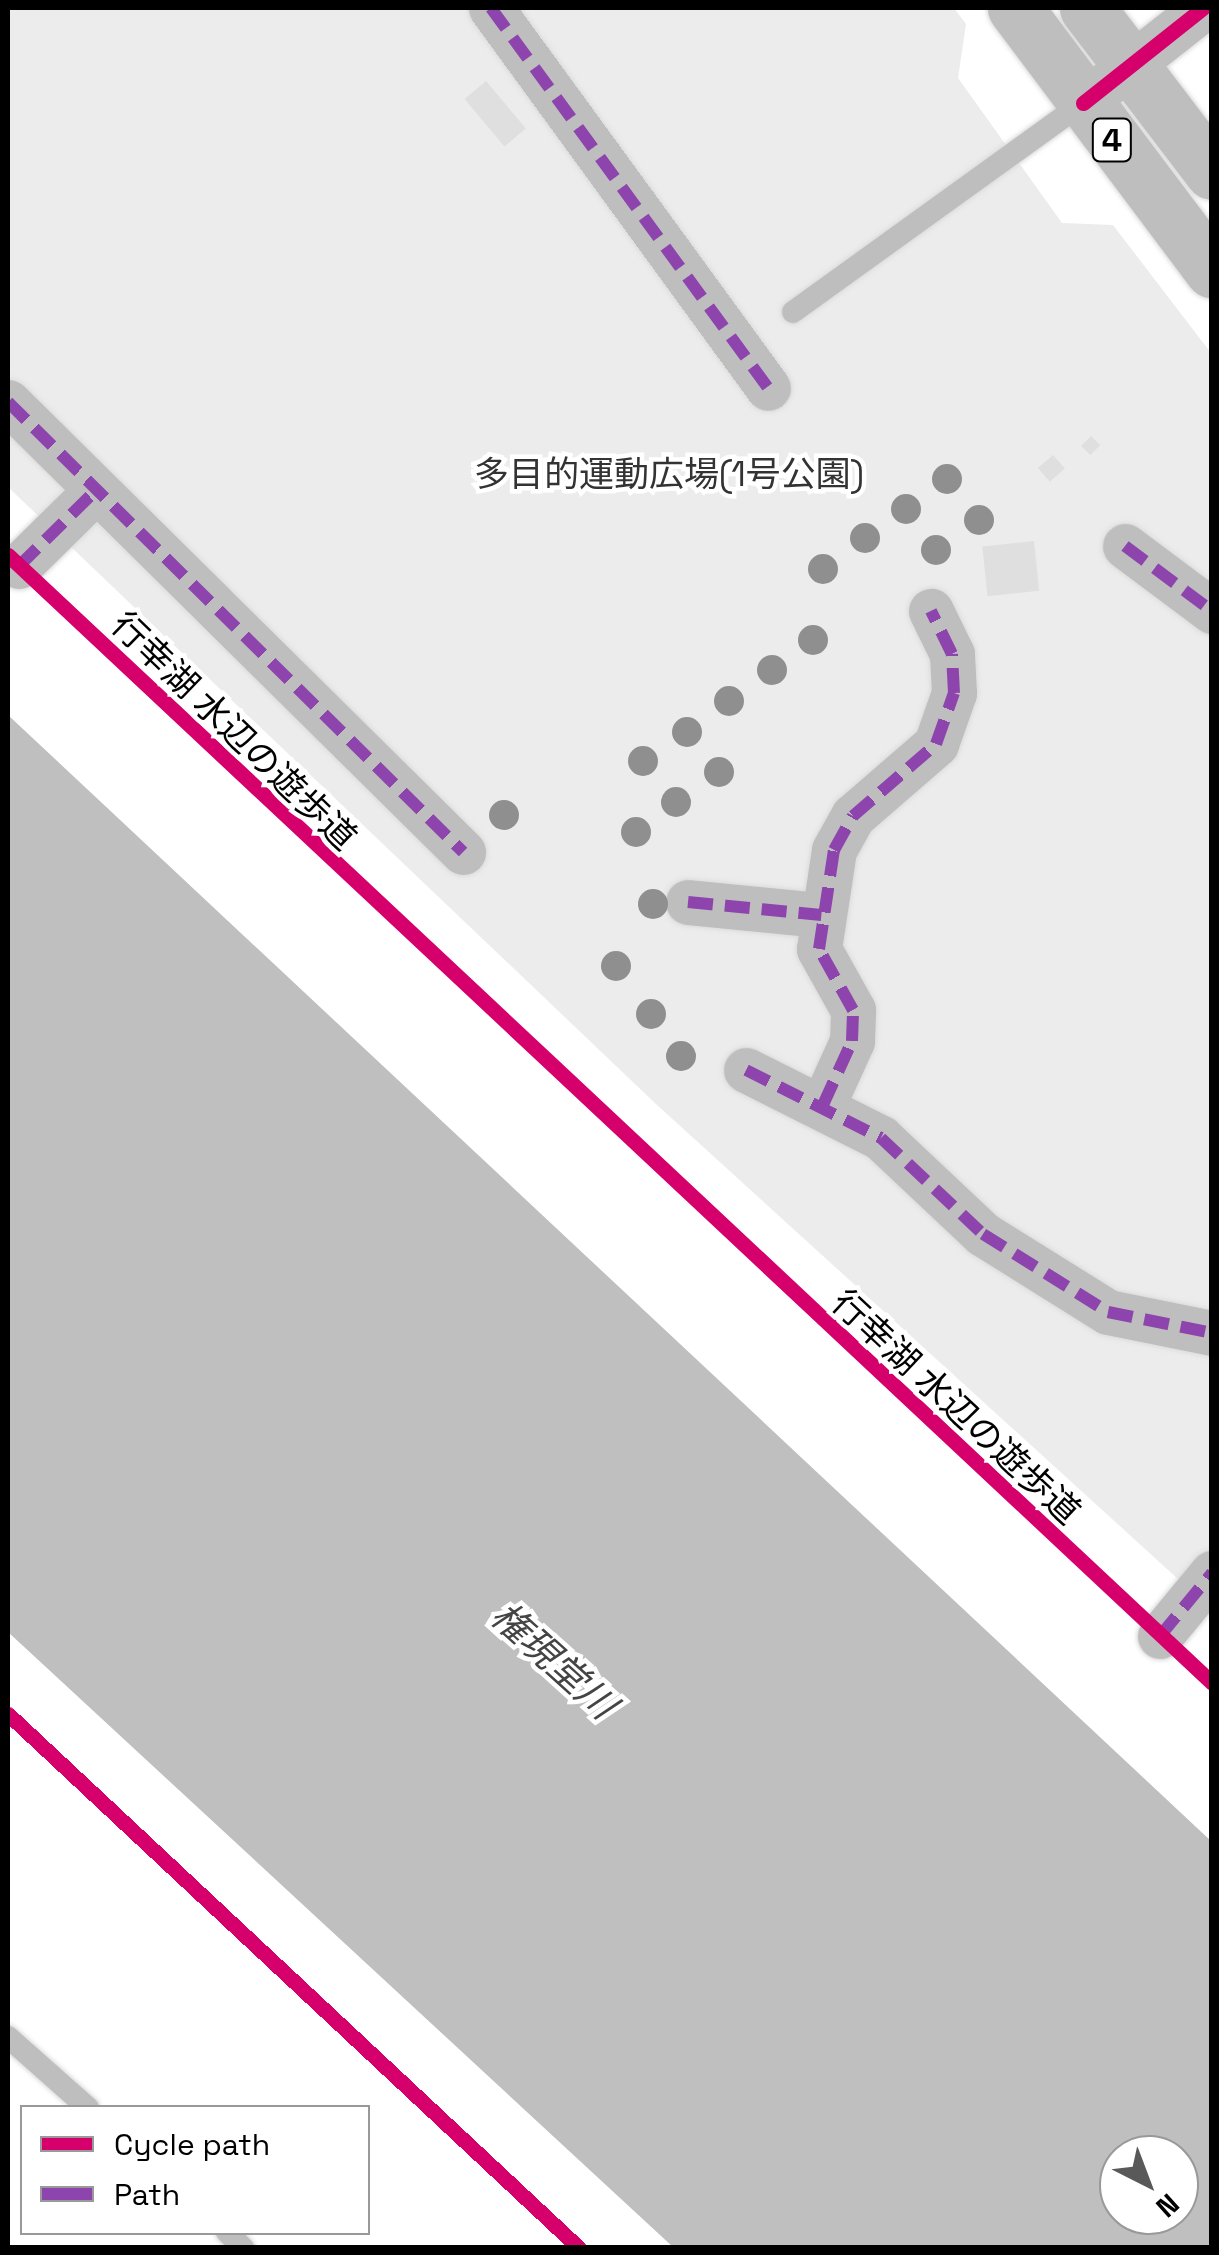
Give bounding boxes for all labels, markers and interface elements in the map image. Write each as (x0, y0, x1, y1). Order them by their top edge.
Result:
road number: 4 (1090, 113, 1134, 167)
park label: 多目的運動広場(1号公園) (474, 453, 864, 495)
street label: 行幸湖 水辺の遊歩道 (103, 603, 365, 859)
street label: 行幸湖 水辺の遊歩道 (823, 1281, 1089, 1533)
water label: 権現堂川 (481, 1593, 625, 1729)
legend (20, 2105, 370, 2235)
text: Cycle path (114, 2125, 270, 2164)
north arrow (1099, 2135, 1199, 2235)
text: Path (114, 2175, 180, 2214)
text: N (1149, 2186, 1187, 2225)

